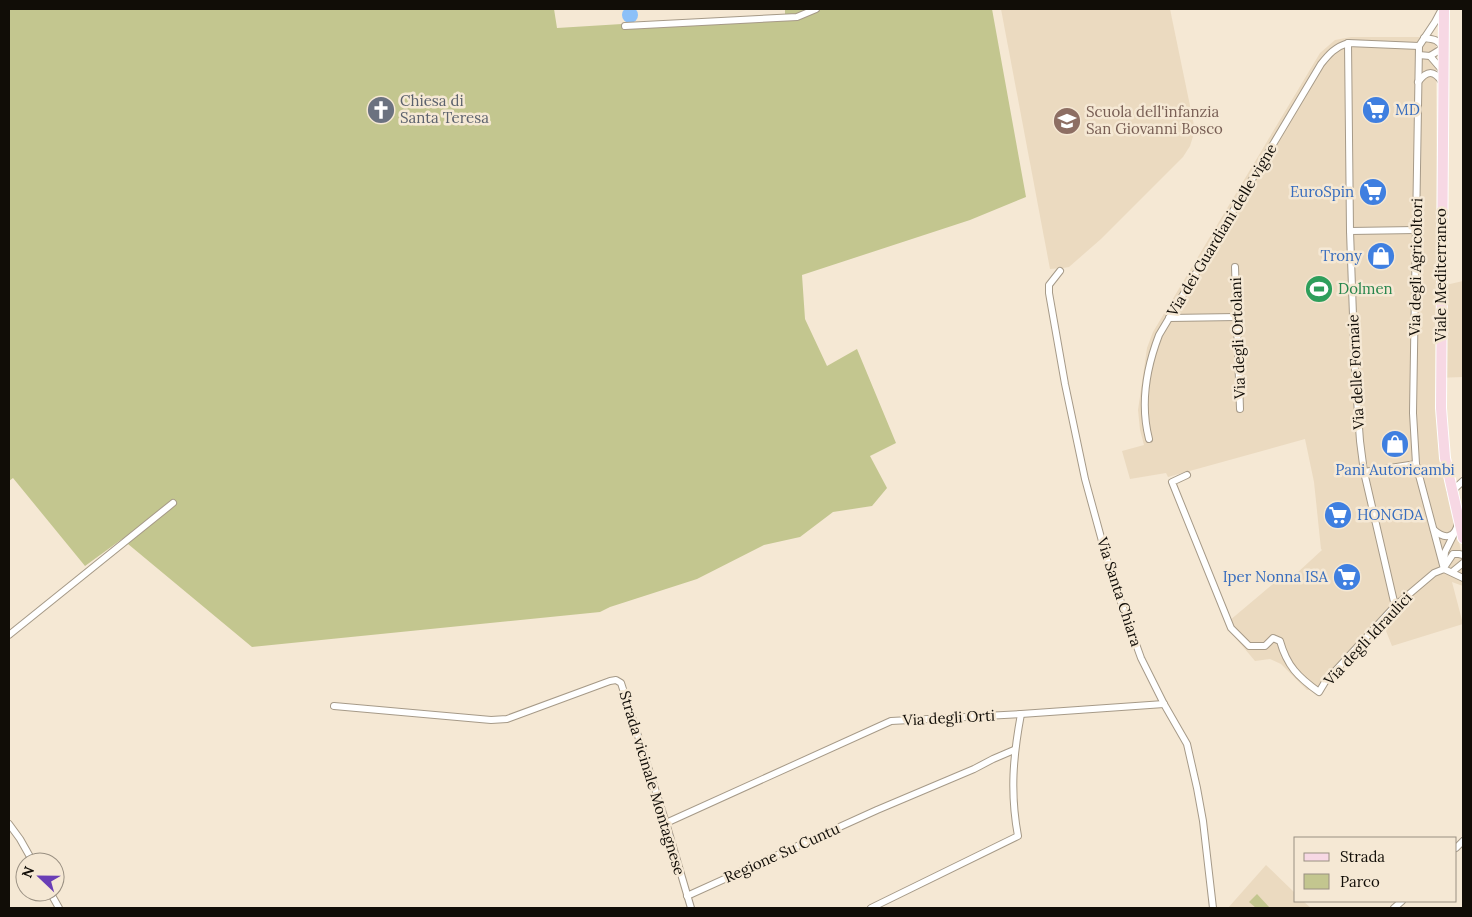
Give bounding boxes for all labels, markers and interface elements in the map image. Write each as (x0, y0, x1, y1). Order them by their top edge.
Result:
place label: Chiesa di Santa Teresa (400, 91, 489, 127)
church icon: Chiesa di Santa Teresa (366, 95, 396, 125)
supermarket icon: MD (1361, 95, 1391, 125)
place label: MD (1395, 100, 1420, 119)
place label: Scuola dell'infanzia San Giovanni Bosco (1086, 102, 1223, 138)
school or university icon: Scuola dell'infanzia San Giovanni Bosco (1052, 106, 1082, 136)
street label: Via dei Guardiani delle vigne (1162, 140, 1281, 320)
supermarket icon: EuroSpin (1358, 177, 1388, 207)
place label: EuroSpin (1290, 182, 1354, 201)
street label: Via degli Agricoltori (1405, 198, 1426, 337)
street label: Viale Mediterraneo (1431, 208, 1450, 343)
shop icon: Trony (1366, 241, 1396, 271)
place label: Trony (1321, 246, 1362, 265)
sports icon: Dolmen (1304, 274, 1334, 304)
street label: Via degli Ortolani (1226, 277, 1249, 400)
place label: Dolmen (1338, 279, 1393, 298)
street label: Via delle Fornaie (1343, 314, 1368, 431)
shop icon: Pani Autoricambi (1380, 429, 1410, 459)
place label: Pani Autoricambi (1335, 460, 1455, 479)
supermarket icon: HONGDA (1323, 500, 1353, 530)
place label: HONGDA (1357, 505, 1424, 524)
street label: Via Santa Chiara (1093, 534, 1146, 649)
supermarket icon: Iper Nonna ISA (1332, 562, 1362, 592)
place label: Iper Nonna ISA (1223, 567, 1329, 586)
street label: Via degli Idraulici (1319, 588, 1416, 690)
street label: Strada vicinale Montagnese (615, 688, 690, 877)
street label: Via degli Orti (902, 706, 995, 729)
street label: Regione Su Cuntu (721, 818, 843, 887)
legend (1294, 837, 1457, 902)
text: Strada (1340, 847, 1385, 866)
north arrow (15, 852, 65, 902)
text: N (18, 864, 38, 881)
text: Parco (1340, 872, 1380, 891)

